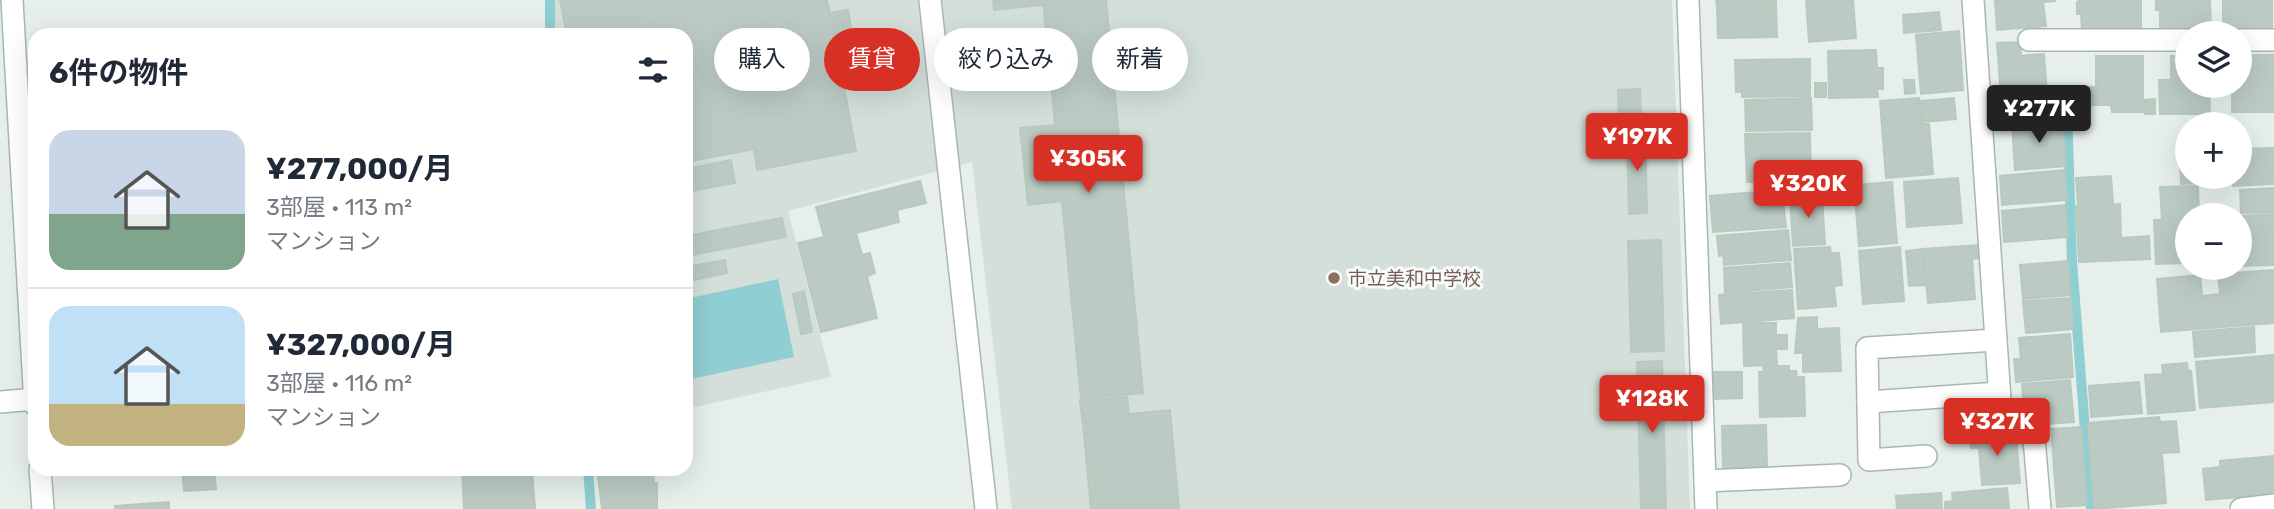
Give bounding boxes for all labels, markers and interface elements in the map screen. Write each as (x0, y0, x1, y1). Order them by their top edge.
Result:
map controls (2175, 21, 2252, 280)
button: layers (2175, 21, 2252, 98)
chip: 購入 (714, 28, 810, 91)
chip: 賃貸 (824, 28, 920, 91)
chip: 絞り込み (934, 28, 1078, 91)
chip: 新着 (1092, 28, 1188, 91)
icon: filters (634, 51, 672, 89)
text: 6件の物件 (49, 55, 189, 91)
pin: ¥277K (1990, 86, 2088, 145)
text: ¥277K (2003, 94, 2075, 122)
button: + (2175, 112, 2252, 189)
pin: ¥197K (1588, 114, 1686, 173)
text: ¥197K (1602, 122, 1672, 150)
pin: ¥305K (1039, 136, 1137, 195)
text: ¥305K (1050, 144, 1126, 172)
text: ¥277,000/月 (266, 151, 453, 187)
icon: home (105, 158, 189, 242)
pin: ¥320K (1759, 160, 1857, 220)
text: ¥320K (1770, 169, 1846, 197)
text: 3部屋 · 113 m² (266, 193, 412, 221)
button: − (2175, 203, 2252, 280)
text: マンション (266, 227, 381, 255)
place label: 市立美和中学校 (1348, 267, 1481, 290)
marker: 市立美和中学校 (1326, 270, 1342, 286)
text: ¥327,000/月 (266, 327, 456, 363)
icon: home (105, 334, 189, 418)
text: 3部屋 · 116 m² (266, 369, 412, 397)
pin: ¥128K (1603, 376, 1701, 435)
text: ¥128K (1615, 384, 1689, 412)
pin: ¥327K (1948, 398, 2046, 458)
text: マンション (266, 403, 381, 431)
text: ¥327K (1960, 407, 2034, 435)

